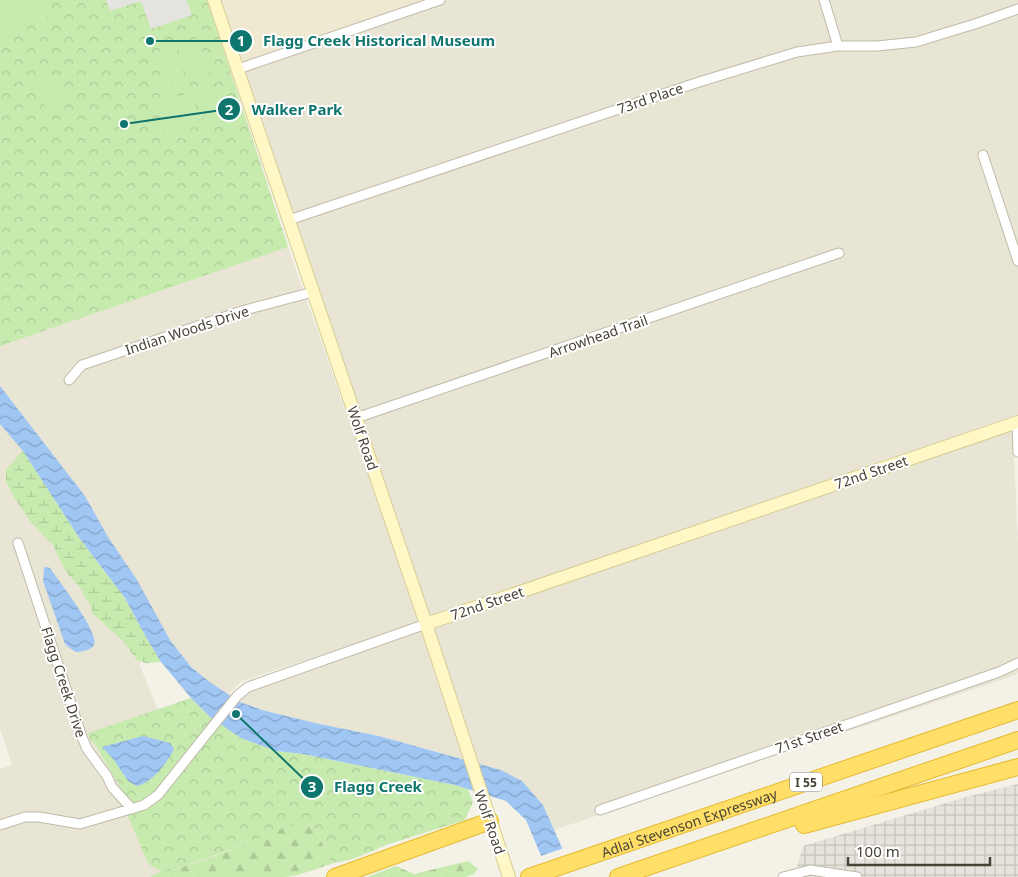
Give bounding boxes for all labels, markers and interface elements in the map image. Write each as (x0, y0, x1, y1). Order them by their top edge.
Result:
callout: Flagg Creek Historical Museum (228, 26, 505, 56)
text: 1 (237, 30, 245, 50)
text: Flagg Creek Historical Museum (263, 30, 495, 50)
street label: 73rd Place (615, 78, 685, 118)
callout: Walker Park (216, 94, 352, 124)
text: 2 (225, 99, 234, 119)
text: Walker Park (252, 99, 343, 119)
street label: Indian Woods Drive (123, 301, 251, 359)
street label: Arrowhead Trail (546, 310, 650, 362)
street label: Wolf Road (343, 403, 383, 473)
street label: 72nd Street (832, 451, 910, 493)
street label: 72nd Street (448, 582, 526, 624)
street label: Flagg Creek Drive (37, 624, 91, 740)
street label: 71st Street (773, 717, 845, 757)
callout: Flagg Creek (300, 772, 432, 802)
road number: I 55 (790, 772, 822, 792)
text: 3 (308, 776, 316, 796)
text: Flagg Creek (334, 776, 423, 796)
street label: Adlai Stevenson Expressway (599, 783, 780, 861)
street label: Wolf Road (470, 787, 510, 857)
scale bar (848, 834, 990, 866)
text: 100 m (856, 841, 900, 861)

